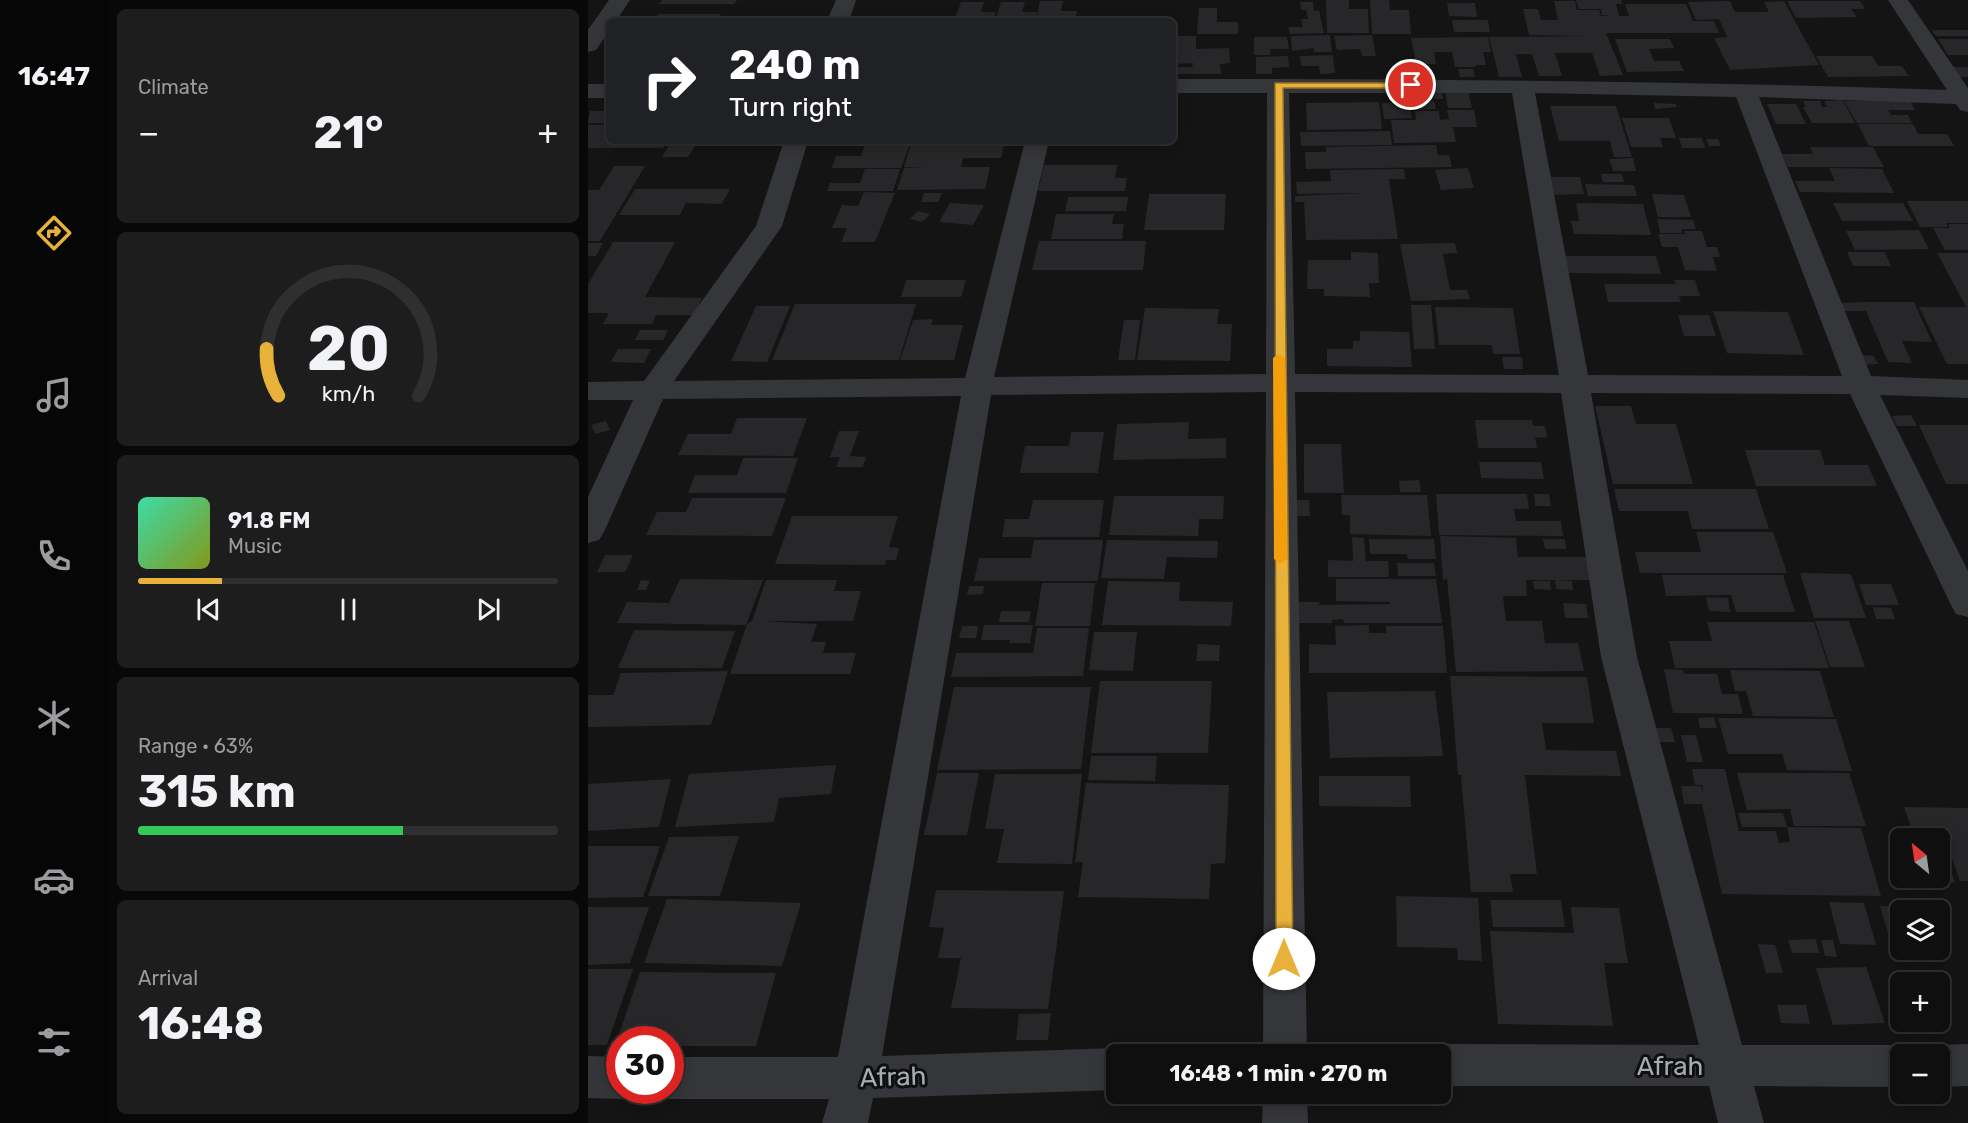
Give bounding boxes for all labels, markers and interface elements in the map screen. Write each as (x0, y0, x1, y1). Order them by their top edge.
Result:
text: 240 m (729, 40, 861, 90)
icon: right (630, 42, 708, 120)
pin (1385, 59, 1436, 110)
text: 16:47 (18, 60, 90, 92)
icon: arrive (1394, 68, 1427, 101)
text: Climate (138, 75, 209, 99)
text: Turn right (729, 91, 852, 123)
text: 21° (313, 106, 384, 159)
text: − (138, 113, 159, 152)
text: + (537, 113, 558, 152)
icon: directions (33, 212, 75, 254)
text: 20 (307, 312, 389, 386)
icon: music (33, 374, 75, 416)
text: km/h (321, 381, 375, 406)
text: 91.8 FM (228, 507, 311, 534)
text: Music (228, 534, 282, 558)
icon: phone (33, 535, 75, 577)
icon: previous (192, 593, 225, 626)
icon: pause (332, 593, 365, 626)
icon: next (472, 593, 505, 626)
icon: climate (33, 697, 75, 739)
text: Range · 63% (138, 734, 253, 758)
text: 315 km (138, 765, 296, 818)
north arrow (1890, 828, 1950, 888)
map controls (1890, 828, 1950, 1104)
icon: car (33, 859, 75, 901)
button: layers (1890, 900, 1950, 960)
position arrow (1252, 927, 1316, 991)
text: Arrival (138, 966, 198, 990)
button: + (1890, 972, 1950, 1032)
text: 16:48 (138, 997, 264, 1050)
icon: filters (33, 1021, 75, 1063)
speed limit sign: 30 (606, 1026, 684, 1104)
button: − (1890, 1044, 1950, 1104)
street label: Afrah (1637, 1051, 1703, 1082)
street label: Afrah (859, 1060, 927, 1094)
text: 16:48 · 1 min · 270 m (1170, 1060, 1387, 1087)

